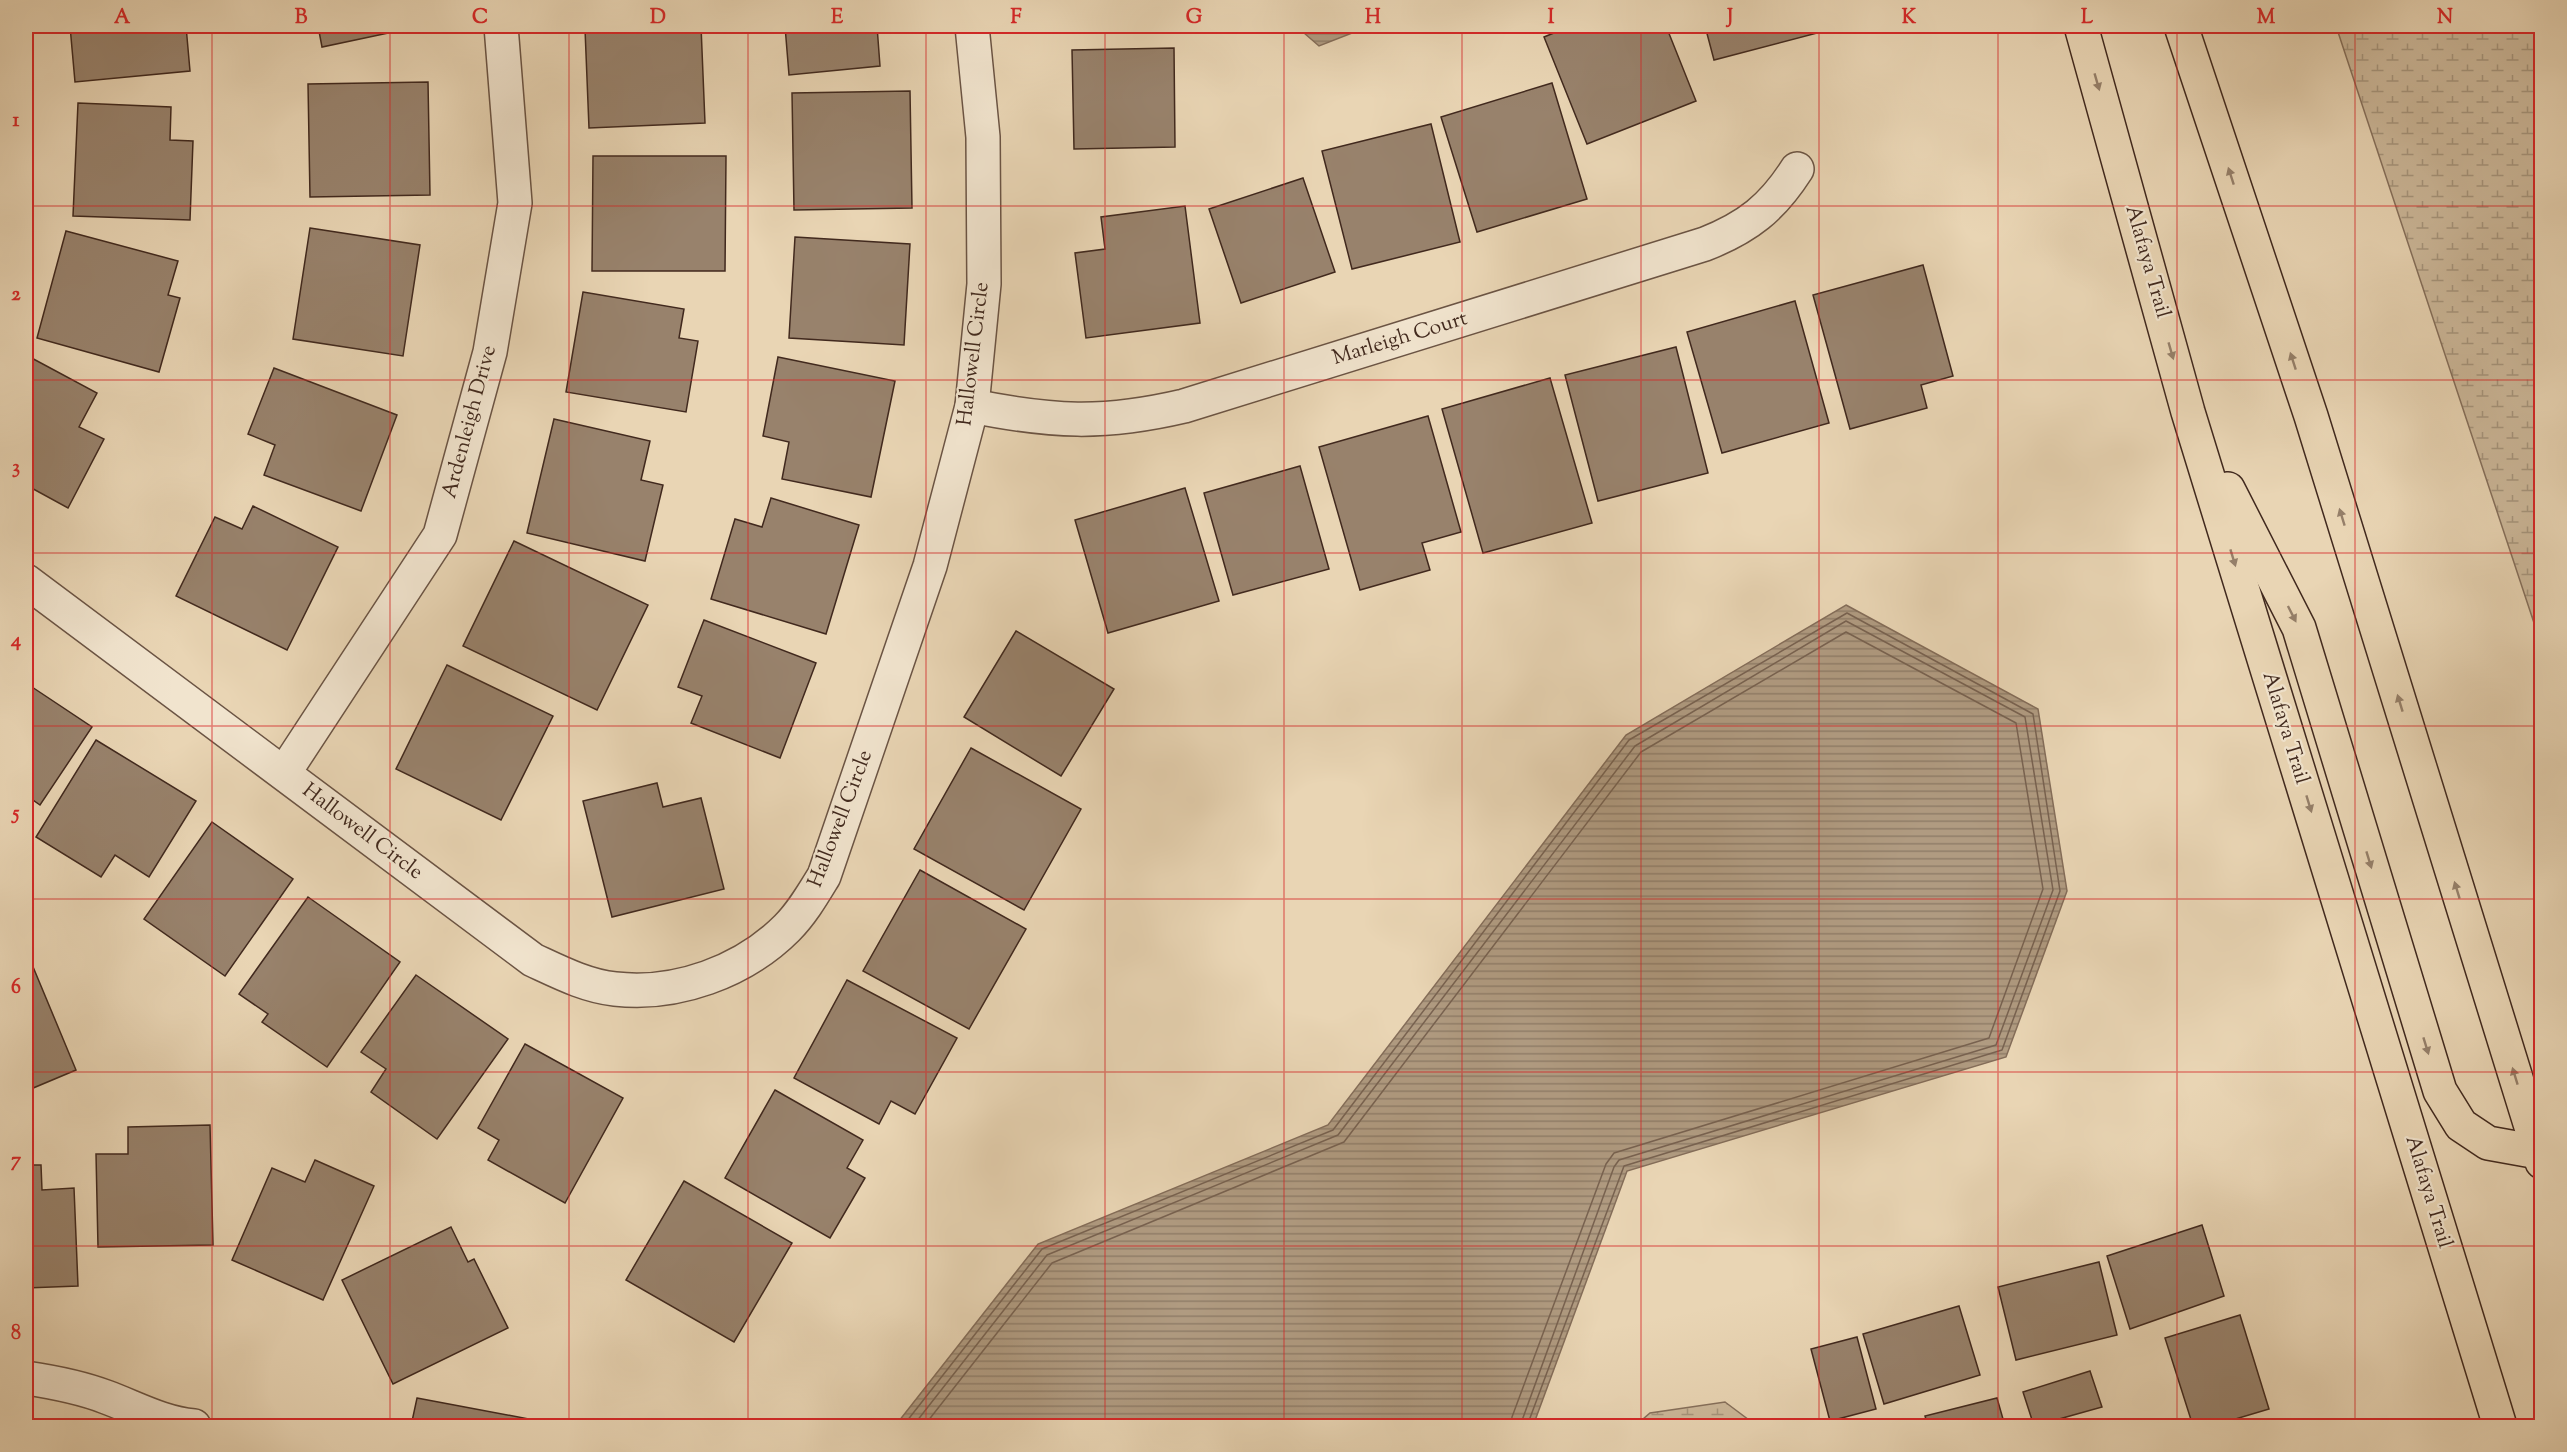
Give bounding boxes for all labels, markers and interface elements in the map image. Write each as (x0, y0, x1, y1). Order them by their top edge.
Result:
text: A (114, 4, 131, 33)
text: B (295, 4, 308, 33)
text: C (472, 4, 488, 33)
text: D (650, 4, 666, 33)
text: E (831, 4, 844, 33)
text: F (1010, 4, 1022, 33)
text: G (1186, 4, 1203, 33)
text: H (1365, 4, 1381, 33)
text: I (1548, 4, 1555, 33)
text: J (1725, 4, 1733, 33)
text: K (1902, 4, 1917, 33)
text: L (2081, 4, 2094, 33)
text: M (2257, 4, 2276, 33)
text: N (2437, 4, 2453, 33)
one-way arrow (2092, 73, 2102, 91)
text: 1 (13, 107, 20, 136)
one-way arrow (2226, 167, 2236, 185)
street label: Alafaya Trail (2117, 202, 2177, 322)
street label: Hallowell Circle (950, 280, 998, 428)
text: 2 (11, 281, 21, 310)
street label: Marleigh Court (1329, 304, 1471, 374)
street label: Ardenleigh Drive (435, 342, 505, 502)
one-way arrow (2167, 342, 2176, 360)
one-way arrow (2288, 352, 2297, 370)
text: 3 (12, 454, 20, 483)
one-way arrow (2337, 508, 2347, 526)
one-way arrow (2229, 549, 2238, 567)
one-way arrow (2286, 605, 2296, 623)
text: 4 (10, 627, 21, 656)
street label: Alafaya Trail (2254, 668, 2316, 788)
one-way arrow (2395, 694, 2404, 712)
street label: Hallowell Circle (801, 746, 881, 892)
street label: Hallowell Circle (295, 776, 429, 888)
one-way arrow (2305, 795, 2314, 813)
text: 5 (11, 800, 20, 829)
one-way arrow (2365, 851, 2374, 869)
one-way arrow (2452, 880, 2462, 898)
text: 6 (11, 974, 21, 1003)
one-way arrow (2422, 1037, 2431, 1055)
one-way arrow (2510, 1067, 2519, 1085)
street label: Alafaya Trail (2397, 1132, 2459, 1252)
text: 7 (11, 1147, 22, 1176)
text: 8 (11, 1320, 21, 1349)

